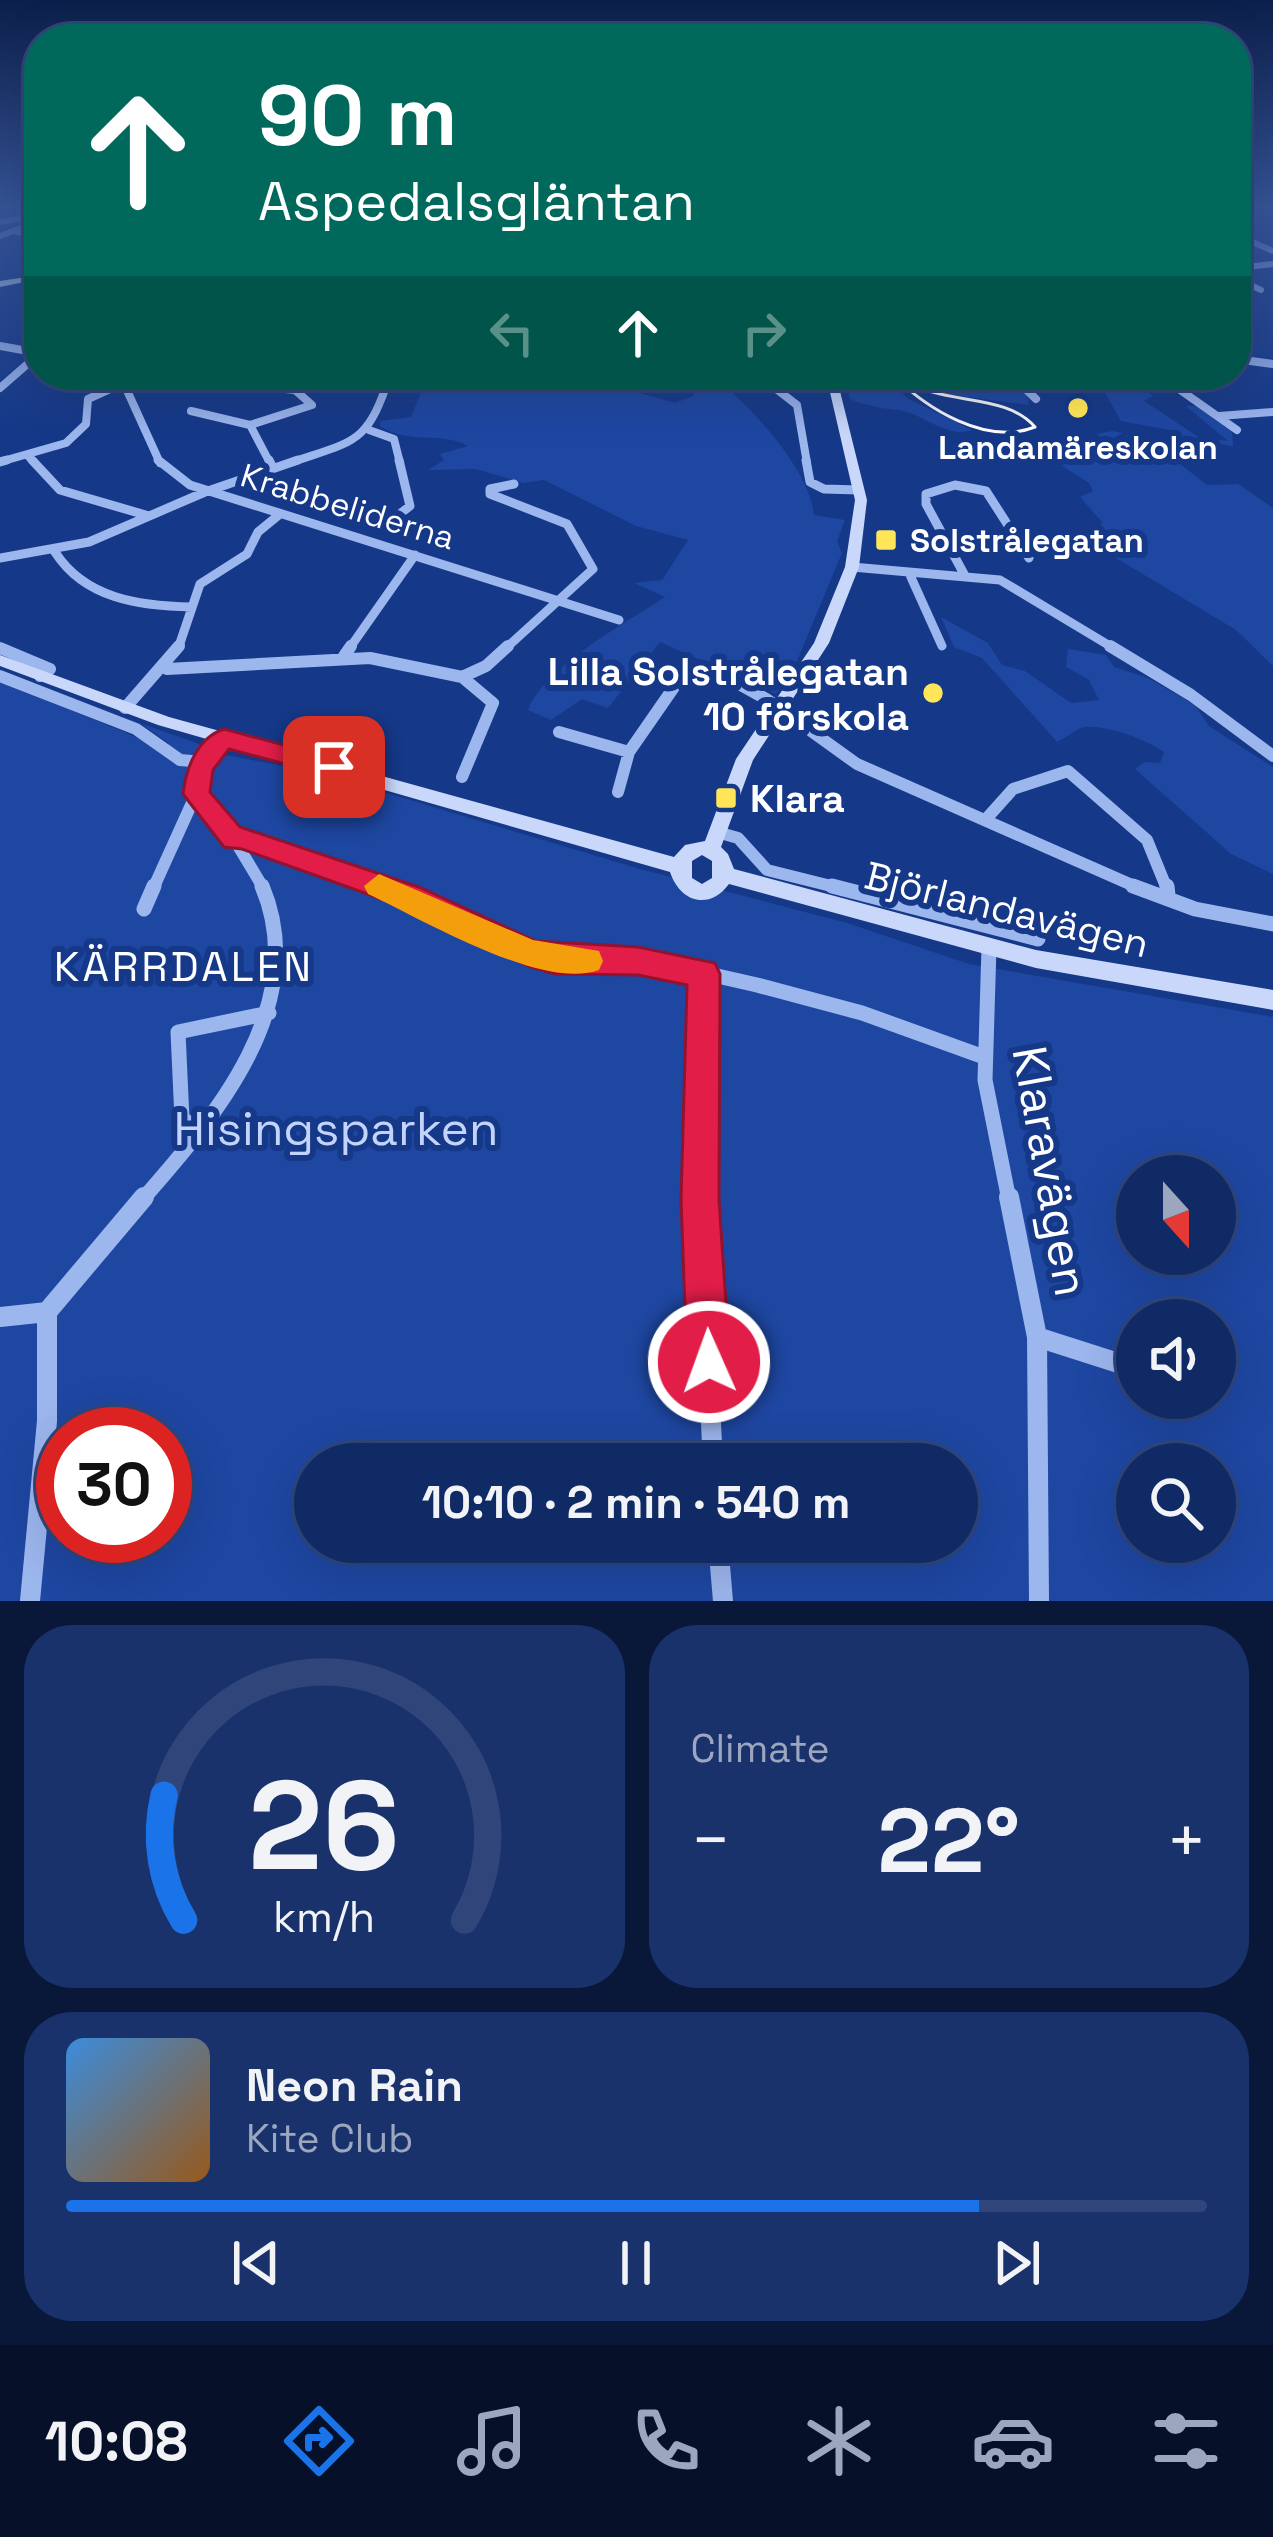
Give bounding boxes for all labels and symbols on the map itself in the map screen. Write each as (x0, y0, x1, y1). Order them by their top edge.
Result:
marker: Landamäreskolan (1065, 395, 1091, 421)
place label: Landamäreskolan (938, 427, 1218, 469)
street label: Krabbeliderna (236, 454, 460, 559)
place label: Solstrålegatan (910, 520, 1144, 562)
marker: Solstrålegatan (873, 527, 899, 553)
place label: Lilla Solstrålegatan 10 förskola (548, 647, 909, 741)
marker: Lilla Solstrålegatan 10 förskola (920, 680, 946, 706)
pin (283, 716, 385, 818)
place label: Klara (750, 774, 845, 823)
marker: Klara (713, 785, 739, 811)
street label: Björlandavägen (860, 851, 1154, 968)
district label: KÄRRDALEN (54, 940, 314, 993)
street label: Klaravägen (999, 1041, 1103, 1301)
park label: Hisingsparken (174, 1098, 498, 1159)
north arrow (1116, 1155, 1236, 1275)
position arrow (646, 1299, 772, 1425)
speed limit sign: 30 (36, 1407, 192, 1563)

